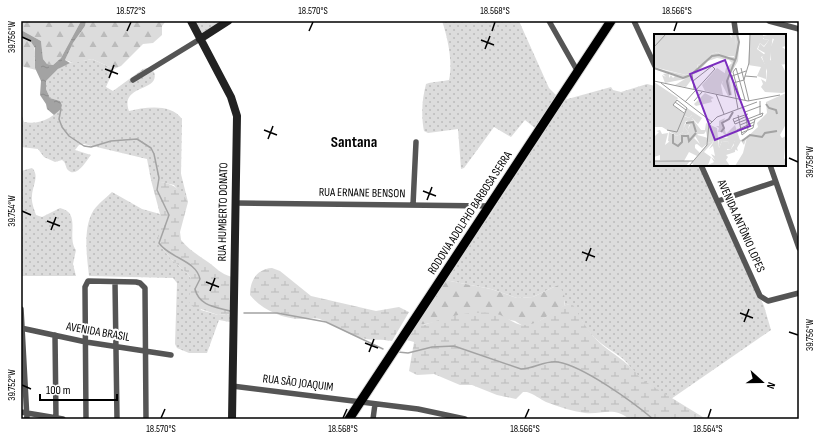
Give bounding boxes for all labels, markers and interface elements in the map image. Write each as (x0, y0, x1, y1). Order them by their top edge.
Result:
text: 18.572°S (116, 5, 146, 17)
text: 18.570°S (298, 5, 328, 17)
text: 18.568°S (480, 5, 510, 17)
text: 18.566°S (662, 5, 692, 17)
text: 39.756°W (6, 21, 18, 53)
inset map (654, 34, 786, 166)
district label: Santana (331, 133, 377, 152)
text: 39.758°W (804, 146, 816, 178)
street label: RODOVIA ADOLPHO BARBOSA SERRA (425, 148, 516, 277)
street label: RUA HUMBERTO DONATO (215, 162, 231, 262)
street label: AVENIDA ANTÔNIO LOPES (713, 176, 768, 275)
street label: RUA ERNANE BENSON (319, 185, 405, 201)
text: 39.754°W (6, 195, 18, 227)
street label: AVENIDA BRASIL (64, 319, 132, 345)
text: 39.756°W (804, 319, 816, 351)
north arrow (742, 362, 782, 402)
text: 39.752°W (6, 369, 18, 401)
street label: RUA SÃO JOAQUIM (262, 371, 334, 395)
scale bar (40, 376, 117, 402)
text: N (764, 380, 778, 391)
text: 100 m (46, 383, 71, 398)
text: 18.570°S (146, 423, 176, 435)
text: 18.568°S (328, 423, 358, 435)
text: 18.566°S (510, 423, 540, 435)
text: 18.564°S (693, 423, 723, 435)

